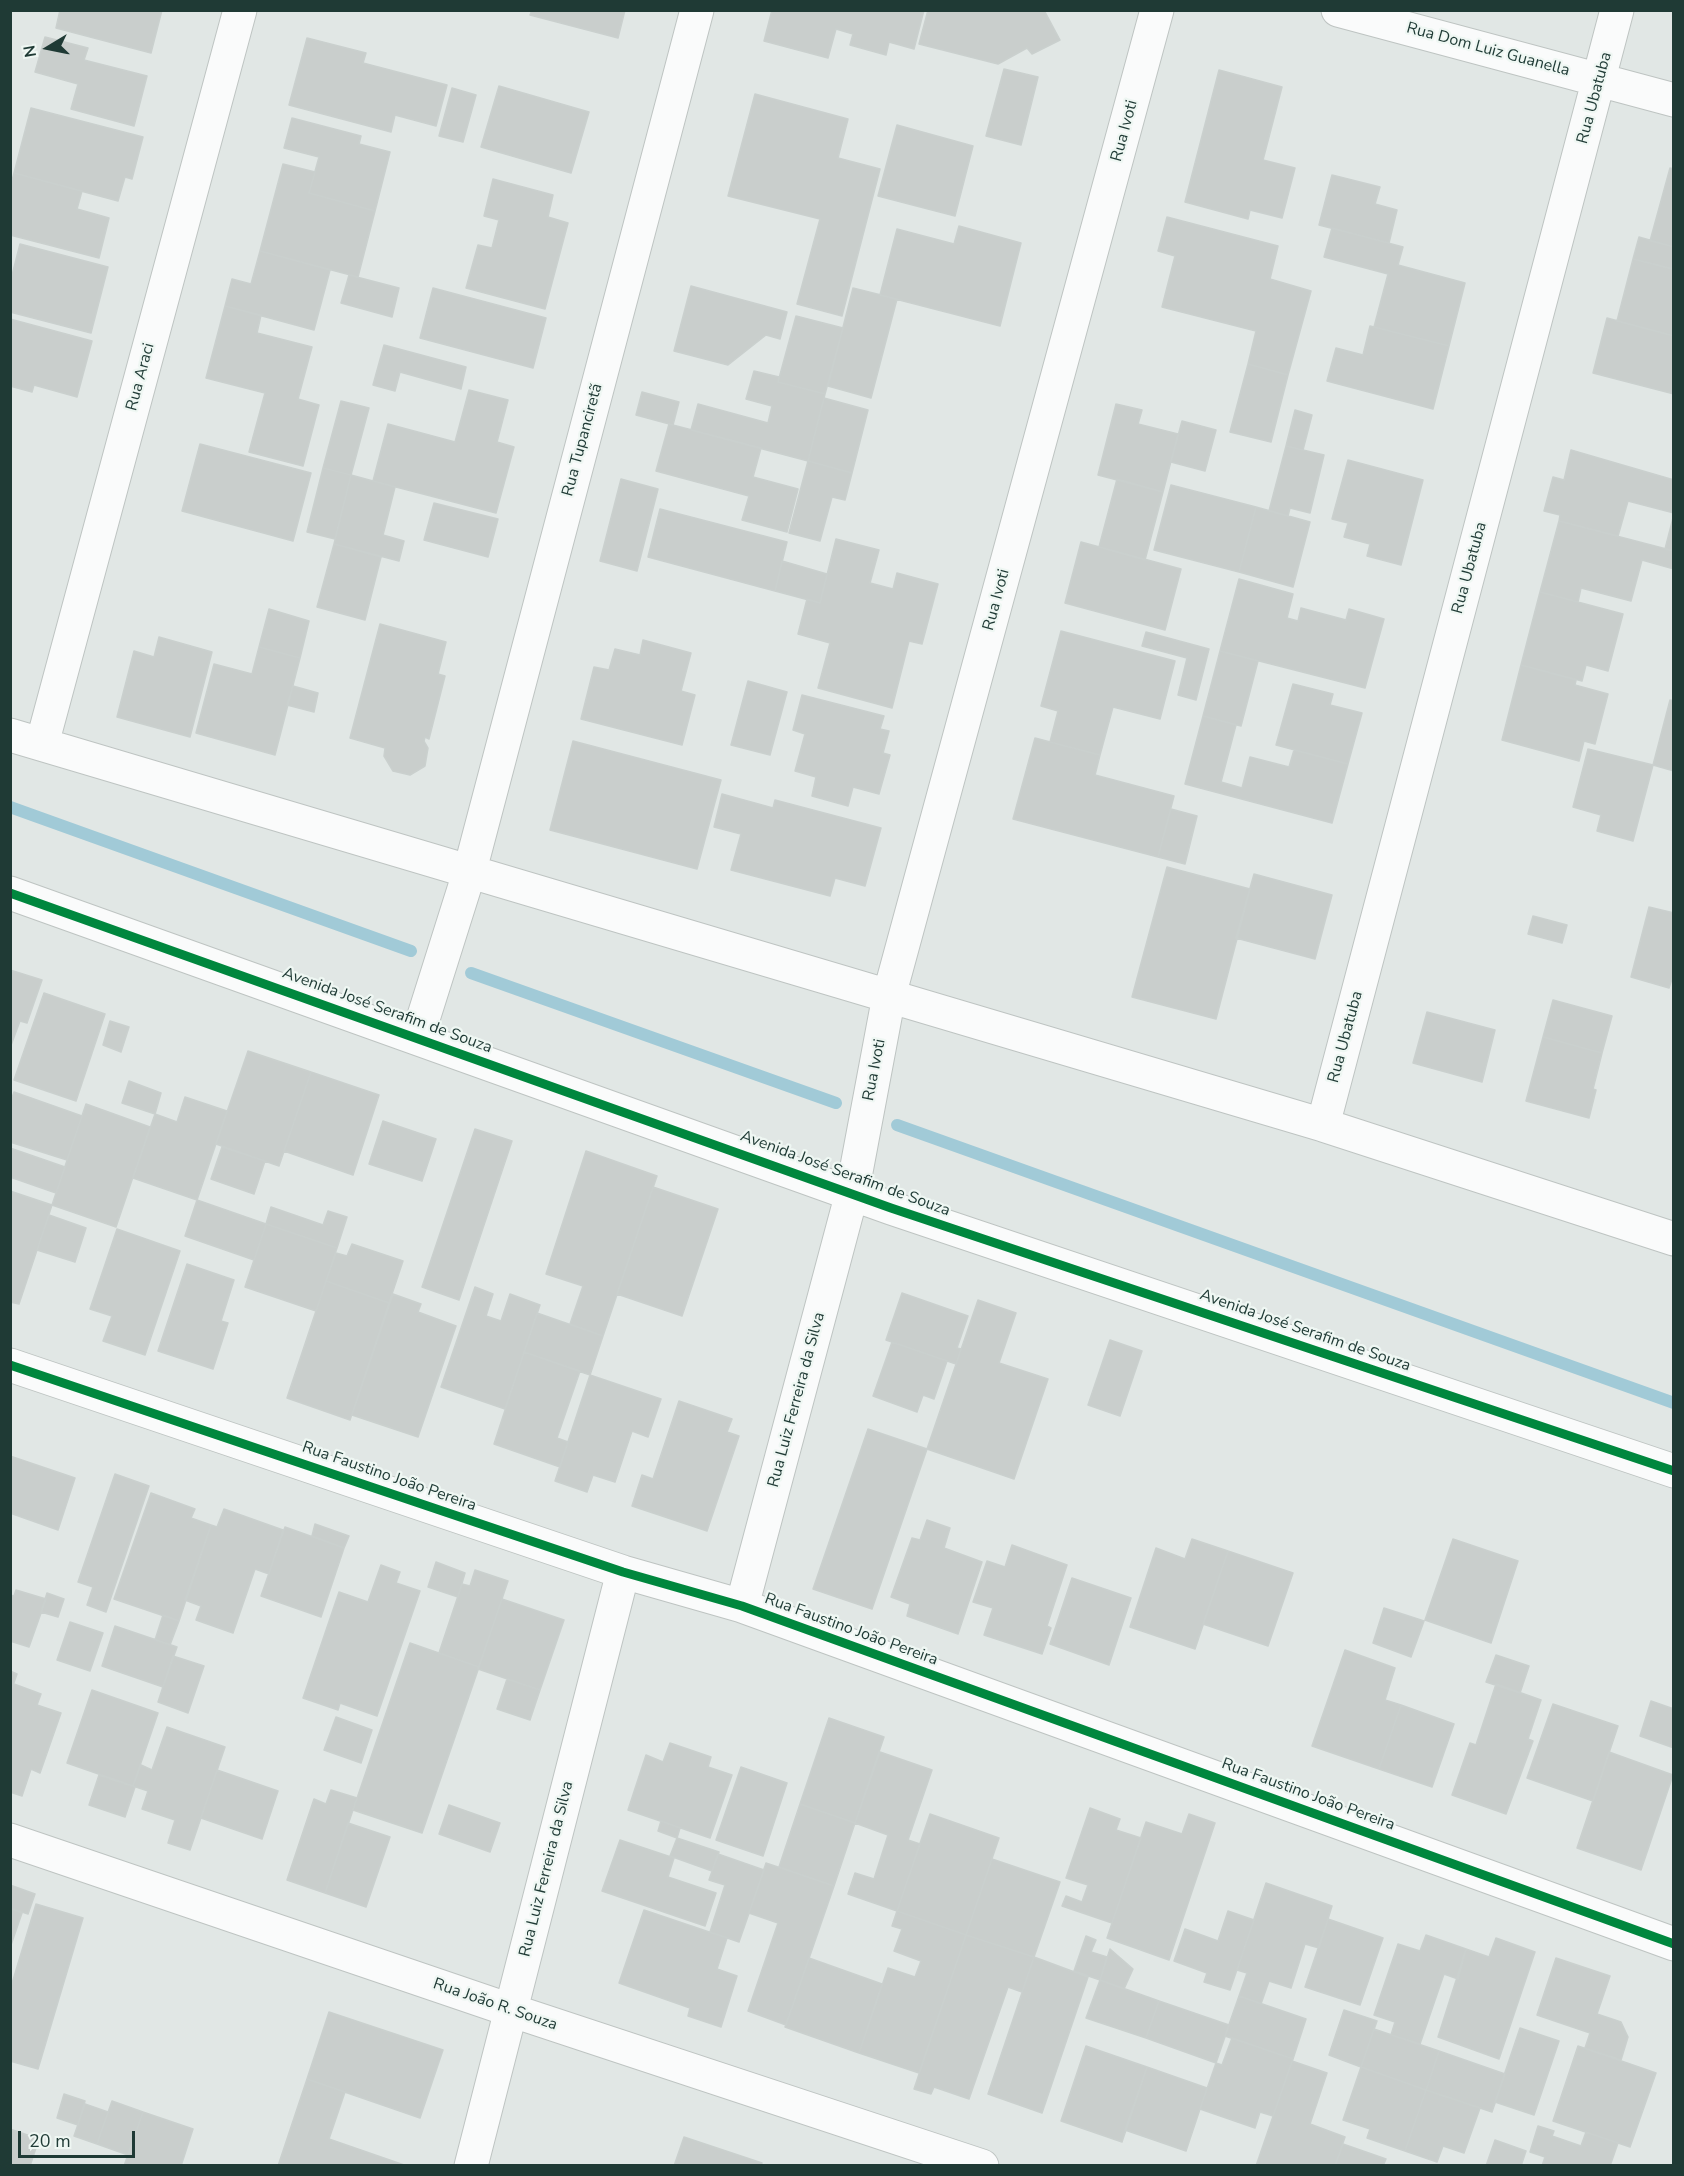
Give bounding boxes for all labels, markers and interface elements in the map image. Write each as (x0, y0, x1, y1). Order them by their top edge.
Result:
north arrow (18, 18, 78, 78)
street label: Rua Dom Luiz Guanella (1404, 19, 1572, 81)
text: N (18, 43, 42, 59)
street label: Rua Ubatuba (1574, 50, 1616, 146)
street label: Rua Ivoti (1108, 98, 1142, 164)
street label: Rua Araci (123, 341, 159, 413)
street label: Rua Tupanciretã (559, 382, 607, 498)
street label: Rua Ubatuba (1449, 520, 1491, 616)
street label: Rua Ivoti (980, 567, 1014, 633)
street label: Avenida José Serafim de Souza (280, 964, 494, 1058)
street label: Rua Ubatuba (1325, 989, 1367, 1085)
street label: Rua Ivoti (860, 1037, 890, 1103)
street label: Avenida José Serafim de Souza (738, 1127, 952, 1221)
street label: Avenida José Serafim de Souza (1197, 1286, 1413, 1376)
street label: Rua Luiz Ferreira da Silva (764, 1310, 830, 1490)
street label: Rua Faustino João Pereira (299, 1438, 479, 1516)
street label: Rua Faustino João Pereira (762, 1590, 940, 1670)
street label: Rua Faustino João Pereira (1219, 1755, 1397, 1835)
street label: Rua Luiz Ferreira da Silva (516, 1779, 578, 1959)
street label: Rua João R. Souza (430, 1975, 560, 2035)
scale bar (21, 2119, 138, 2157)
text: 20 m (29, 2129, 71, 2153)

